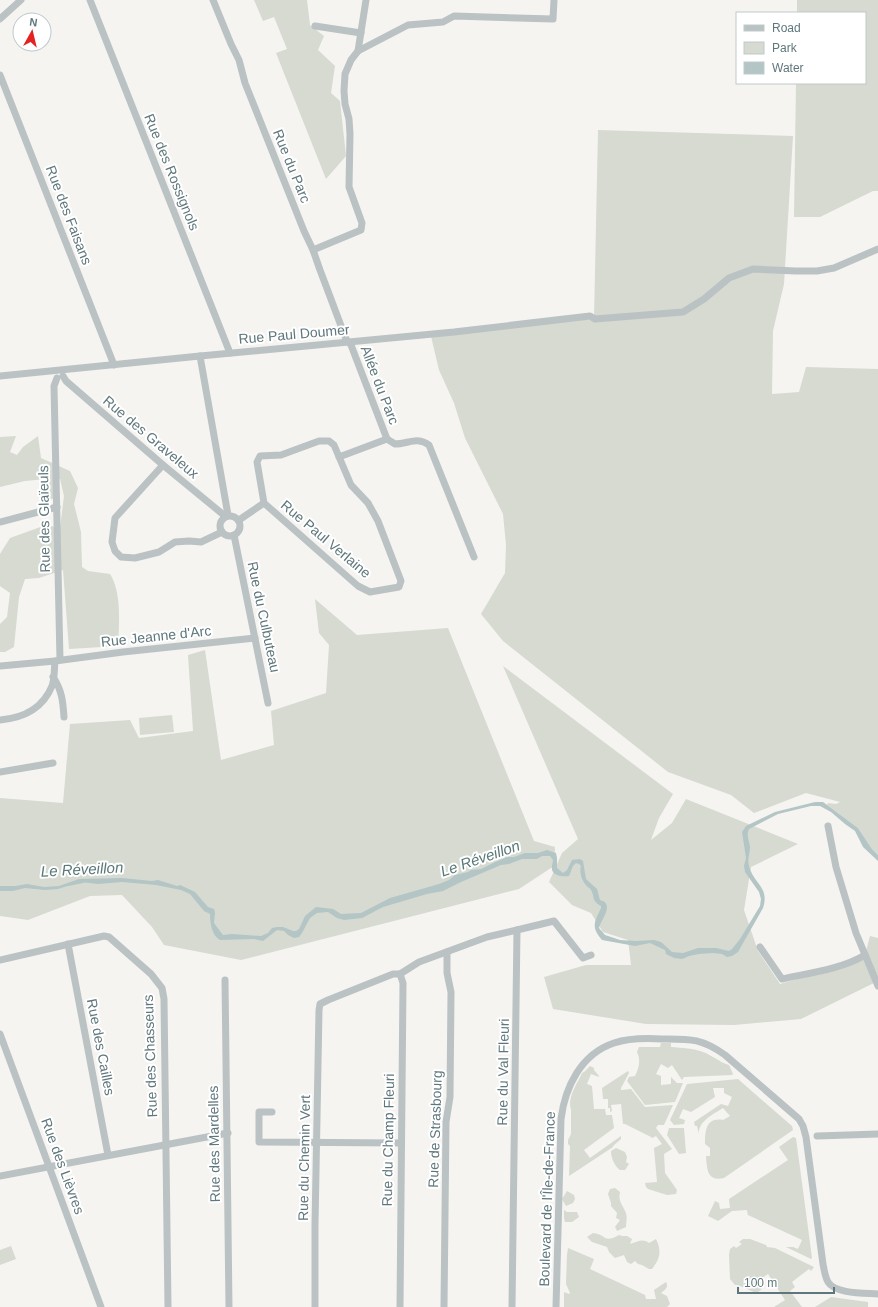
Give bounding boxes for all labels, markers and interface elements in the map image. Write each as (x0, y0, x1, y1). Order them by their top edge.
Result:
north arrow (12, 12, 52, 52)
legend (736, 12, 866, 84)
text: N (29, 16, 38, 29)
text: Road (772, 21, 801, 35)
text: Park (772, 41, 798, 55)
text: Water (772, 61, 804, 75)
street label: Rue des Rossignols (141, 111, 203, 233)
street label: Rue du Parc (270, 127, 314, 205)
street label: Rue des Faisans (43, 163, 95, 267)
street label: Rue Paul Doumer (238, 321, 350, 347)
street label: Allée du Parc (358, 343, 402, 427)
street label: Rue des Graveleux (100, 392, 202, 482)
street label: Rue des Glaïeuls (35, 465, 53, 573)
street label: Rue Paul Verlaine (278, 497, 374, 581)
street label: Rue du Culbuteau (244, 560, 284, 674)
street label: Rue Jeanne d'Arc (100, 622, 212, 650)
water label: Le Réveillon (438, 837, 522, 879)
water label: Le Réveillon (40, 858, 124, 880)
street label: Rue des Chasseurs (140, 994, 160, 1118)
street label: Rue des Cailles (84, 997, 118, 1097)
street label: Rue du Val Fleuri (494, 1018, 512, 1126)
street label: Rue de Strasbourg (425, 1070, 445, 1188)
street label: Rue du Champ Fleuri (379, 1073, 397, 1207)
street label: Rue des Mardelles (205, 1086, 223, 1202)
street label: Rue du Chemin Vert (295, 1095, 313, 1221)
street label: Boulevard de l'Île-de-France (536, 1111, 558, 1287)
street label: Rue des Lièvres (38, 1116, 88, 1216)
scale bar (738, 1269, 834, 1295)
text: 100 m (744, 1276, 777, 1290)

